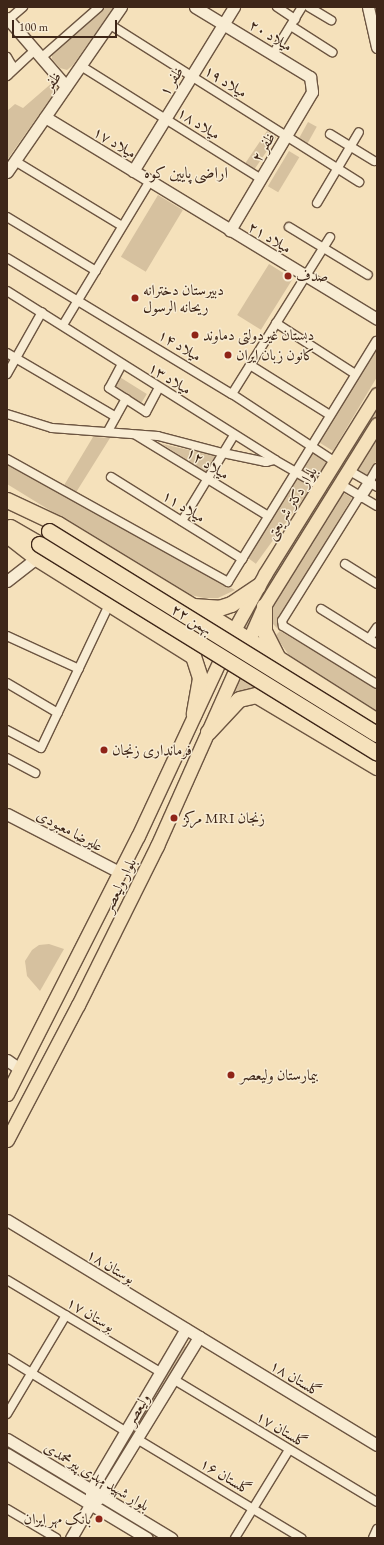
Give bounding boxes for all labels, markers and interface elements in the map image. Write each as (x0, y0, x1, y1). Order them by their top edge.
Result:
scale bar (14, 12, 119, 38)
street label: میلاد ۲۰ (246, 15, 296, 55)
text: 100 m (19, 19, 48, 35)
street label: میلاد ۱۹ (201, 61, 251, 101)
street label: ظفر ۱ (155, 63, 187, 99)
street label: ظفر (39, 68, 65, 94)
street label: میلاد ۱۸ (174, 103, 224, 143)
street label: میلاد ۱۷ (90, 122, 140, 162)
street label: ظفر ۲ (247, 129, 279, 165)
district label: اراضی پایین کوه (144, 163, 228, 183)
street label: میلاد ۲۱ (245, 217, 295, 257)
place label: صدف (296, 267, 328, 285)
marker: صدف (283, 271, 293, 281)
place label: دبیرستان دخترانه ریحانه الرسول (143, 280, 224, 315)
marker: دبیرستان دخترانه ریحانه الرسول (130, 293, 140, 303)
street label: میلاد ۱۴ (155, 325, 205, 365)
place label: دبستان غیردولتی دماوند (203, 326, 314, 344)
marker: دبستان غیردولتی دماوند (190, 330, 200, 340)
place label: کانون زبان ایران (236, 346, 315, 364)
marker: کانون زبان ایران (223, 350, 233, 360)
street label: میلاد ۱۳ (145, 358, 195, 398)
street label: میلاد ۱۲ (183, 443, 233, 483)
street label: بلوار دکتر شریعتی (261, 463, 321, 543)
street label: میلاد ۱۱ (159, 486, 209, 526)
street label: ۲۲ بهمن (168, 600, 216, 638)
place label: فرمانداری زنجان (112, 741, 192, 759)
marker: فرمانداری زنجان (99, 745, 109, 755)
street label: علیرضا معبودی (34, 805, 106, 855)
place label: مرکز MRI زنجان (183, 809, 265, 827)
marker: مرکز MRI زنجان (168, 812, 180, 824)
street label: بلوار ولیعصر (98, 855, 140, 915)
place label: بیمارستان ولیعصر (240, 1066, 318, 1084)
marker: بیمارستان ولیعصر (225, 1069, 237, 1081)
street label: بوستان ۱۸ (84, 1245, 138, 1287)
street label: بوستان ۱۷ (64, 1293, 118, 1335)
street label: گلستان ۱۸ (267, 1356, 325, 1400)
street label: ولیعصر (121, 1390, 153, 1428)
street label: گلستان ۱۷ (253, 1407, 311, 1451)
street label: بلوار شهید مهدی پیرمحمدی (41, 1438, 153, 1514)
street label: گلستان ۱۶ (197, 1454, 255, 1498)
place label: بانک مهر ایران (24, 1510, 91, 1528)
marker: بانک مهر ایران (94, 1514, 104, 1524)

